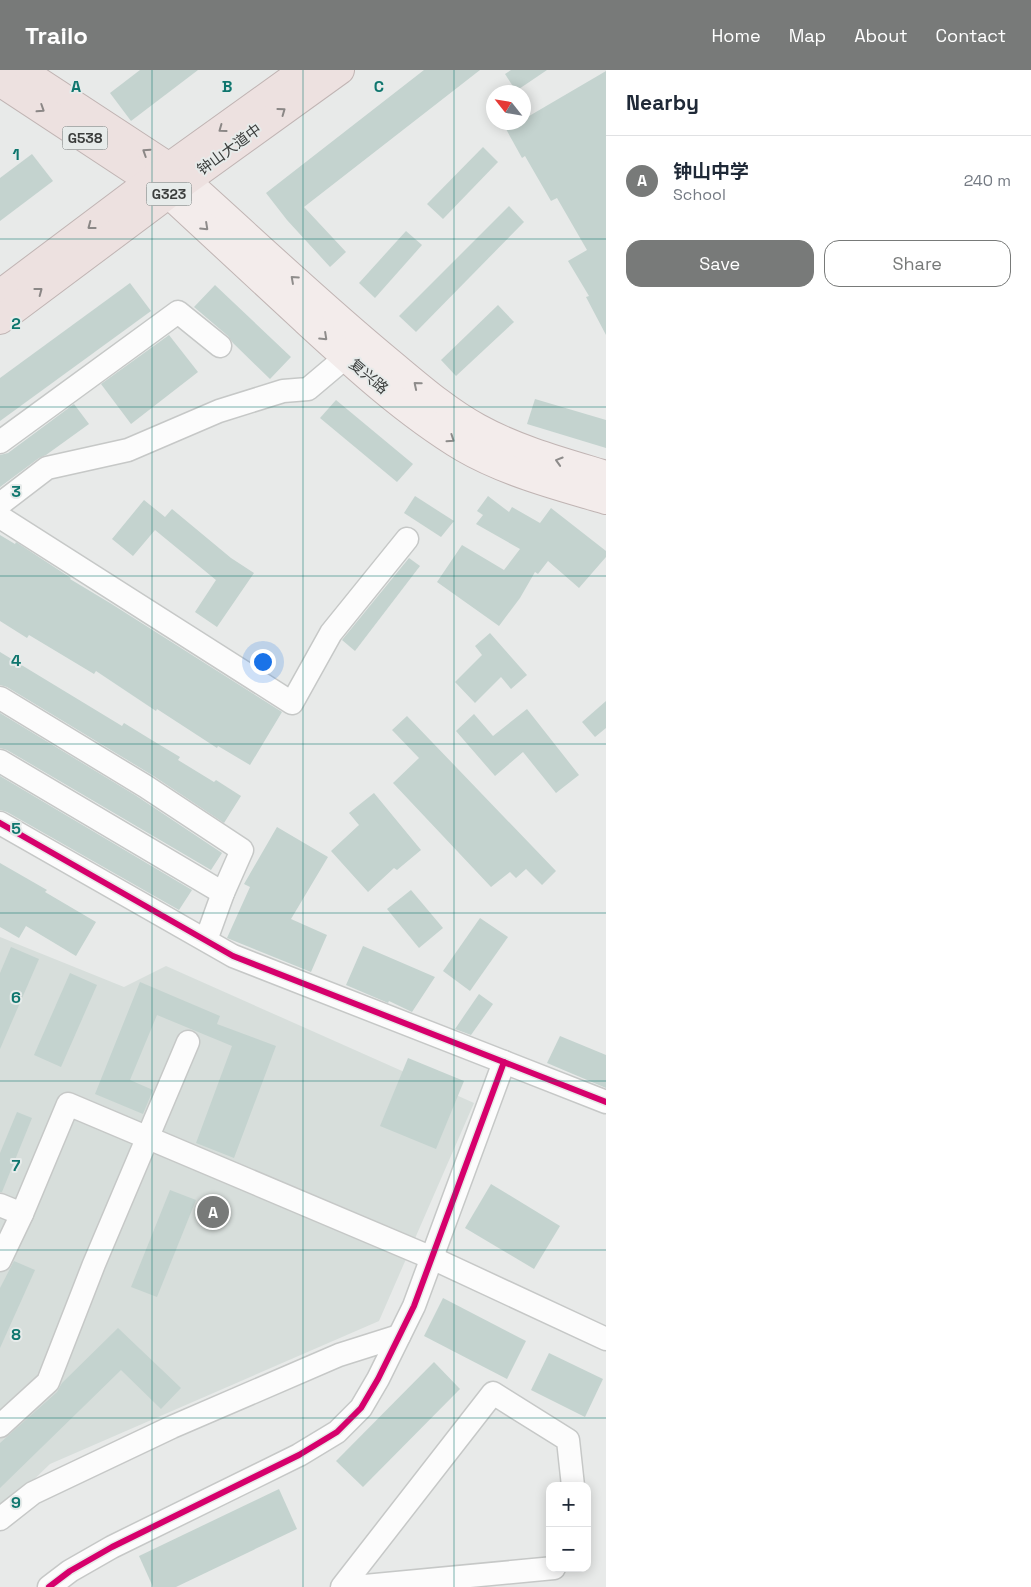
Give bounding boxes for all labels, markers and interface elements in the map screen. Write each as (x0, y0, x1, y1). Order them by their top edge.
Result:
text: Trailo (25, 20, 88, 51)
text: Home (712, 24, 761, 47)
text: Map (789, 24, 826, 47)
text: About (854, 24, 908, 47)
text: Contact (936, 24, 1006, 47)
text: A (71, 76, 81, 97)
text: B (222, 76, 232, 97)
text: C (374, 76, 384, 97)
north arrow (486, 85, 531, 130)
text: Nearby (626, 89, 699, 116)
one-way arrow (35, 103, 44, 112)
one-way arrow (276, 108, 286, 117)
street label: 钟山大道中 (193, 119, 265, 179)
one-way arrow (218, 123, 228, 132)
road number: G538 (62, 126, 108, 150)
text: 1 (12, 144, 20, 165)
one-way arrow (143, 149, 152, 159)
text: 钟山中学 (673, 159, 749, 184)
text: A (637, 170, 647, 191)
text: 240 m (964, 170, 1011, 191)
road number: G323 (146, 182, 192, 206)
text: School (673, 184, 726, 205)
one-way arrow (88, 220, 97, 228)
one-way arrow (199, 221, 208, 230)
button: Save (626, 240, 814, 287)
button: Share (824, 240, 1011, 287)
one-way arrow (291, 275, 300, 284)
one-way arrow (33, 288, 43, 297)
text: 2 (11, 313, 21, 334)
one-way arrow (319, 331, 328, 340)
street label: 复兴路 (346, 354, 392, 398)
one-way arrow (414, 383, 423, 391)
one-way arrow (445, 433, 454, 442)
one-way arrow (556, 457, 564, 467)
text: 3 (11, 481, 21, 502)
your location (250, 649, 276, 675)
text: 4 (11, 650, 21, 671)
text: 5 (11, 818, 21, 839)
text: 6 (11, 987, 21, 1008)
text: 7 (12, 1155, 21, 1176)
pin: A (197, 1193, 229, 1231)
text: 8 (11, 1324, 21, 1345)
map controls (546, 1482, 591, 1572)
button: + (546, 1482, 591, 1527)
text: 9 (11, 1492, 21, 1513)
button: − (546, 1527, 591, 1572)

